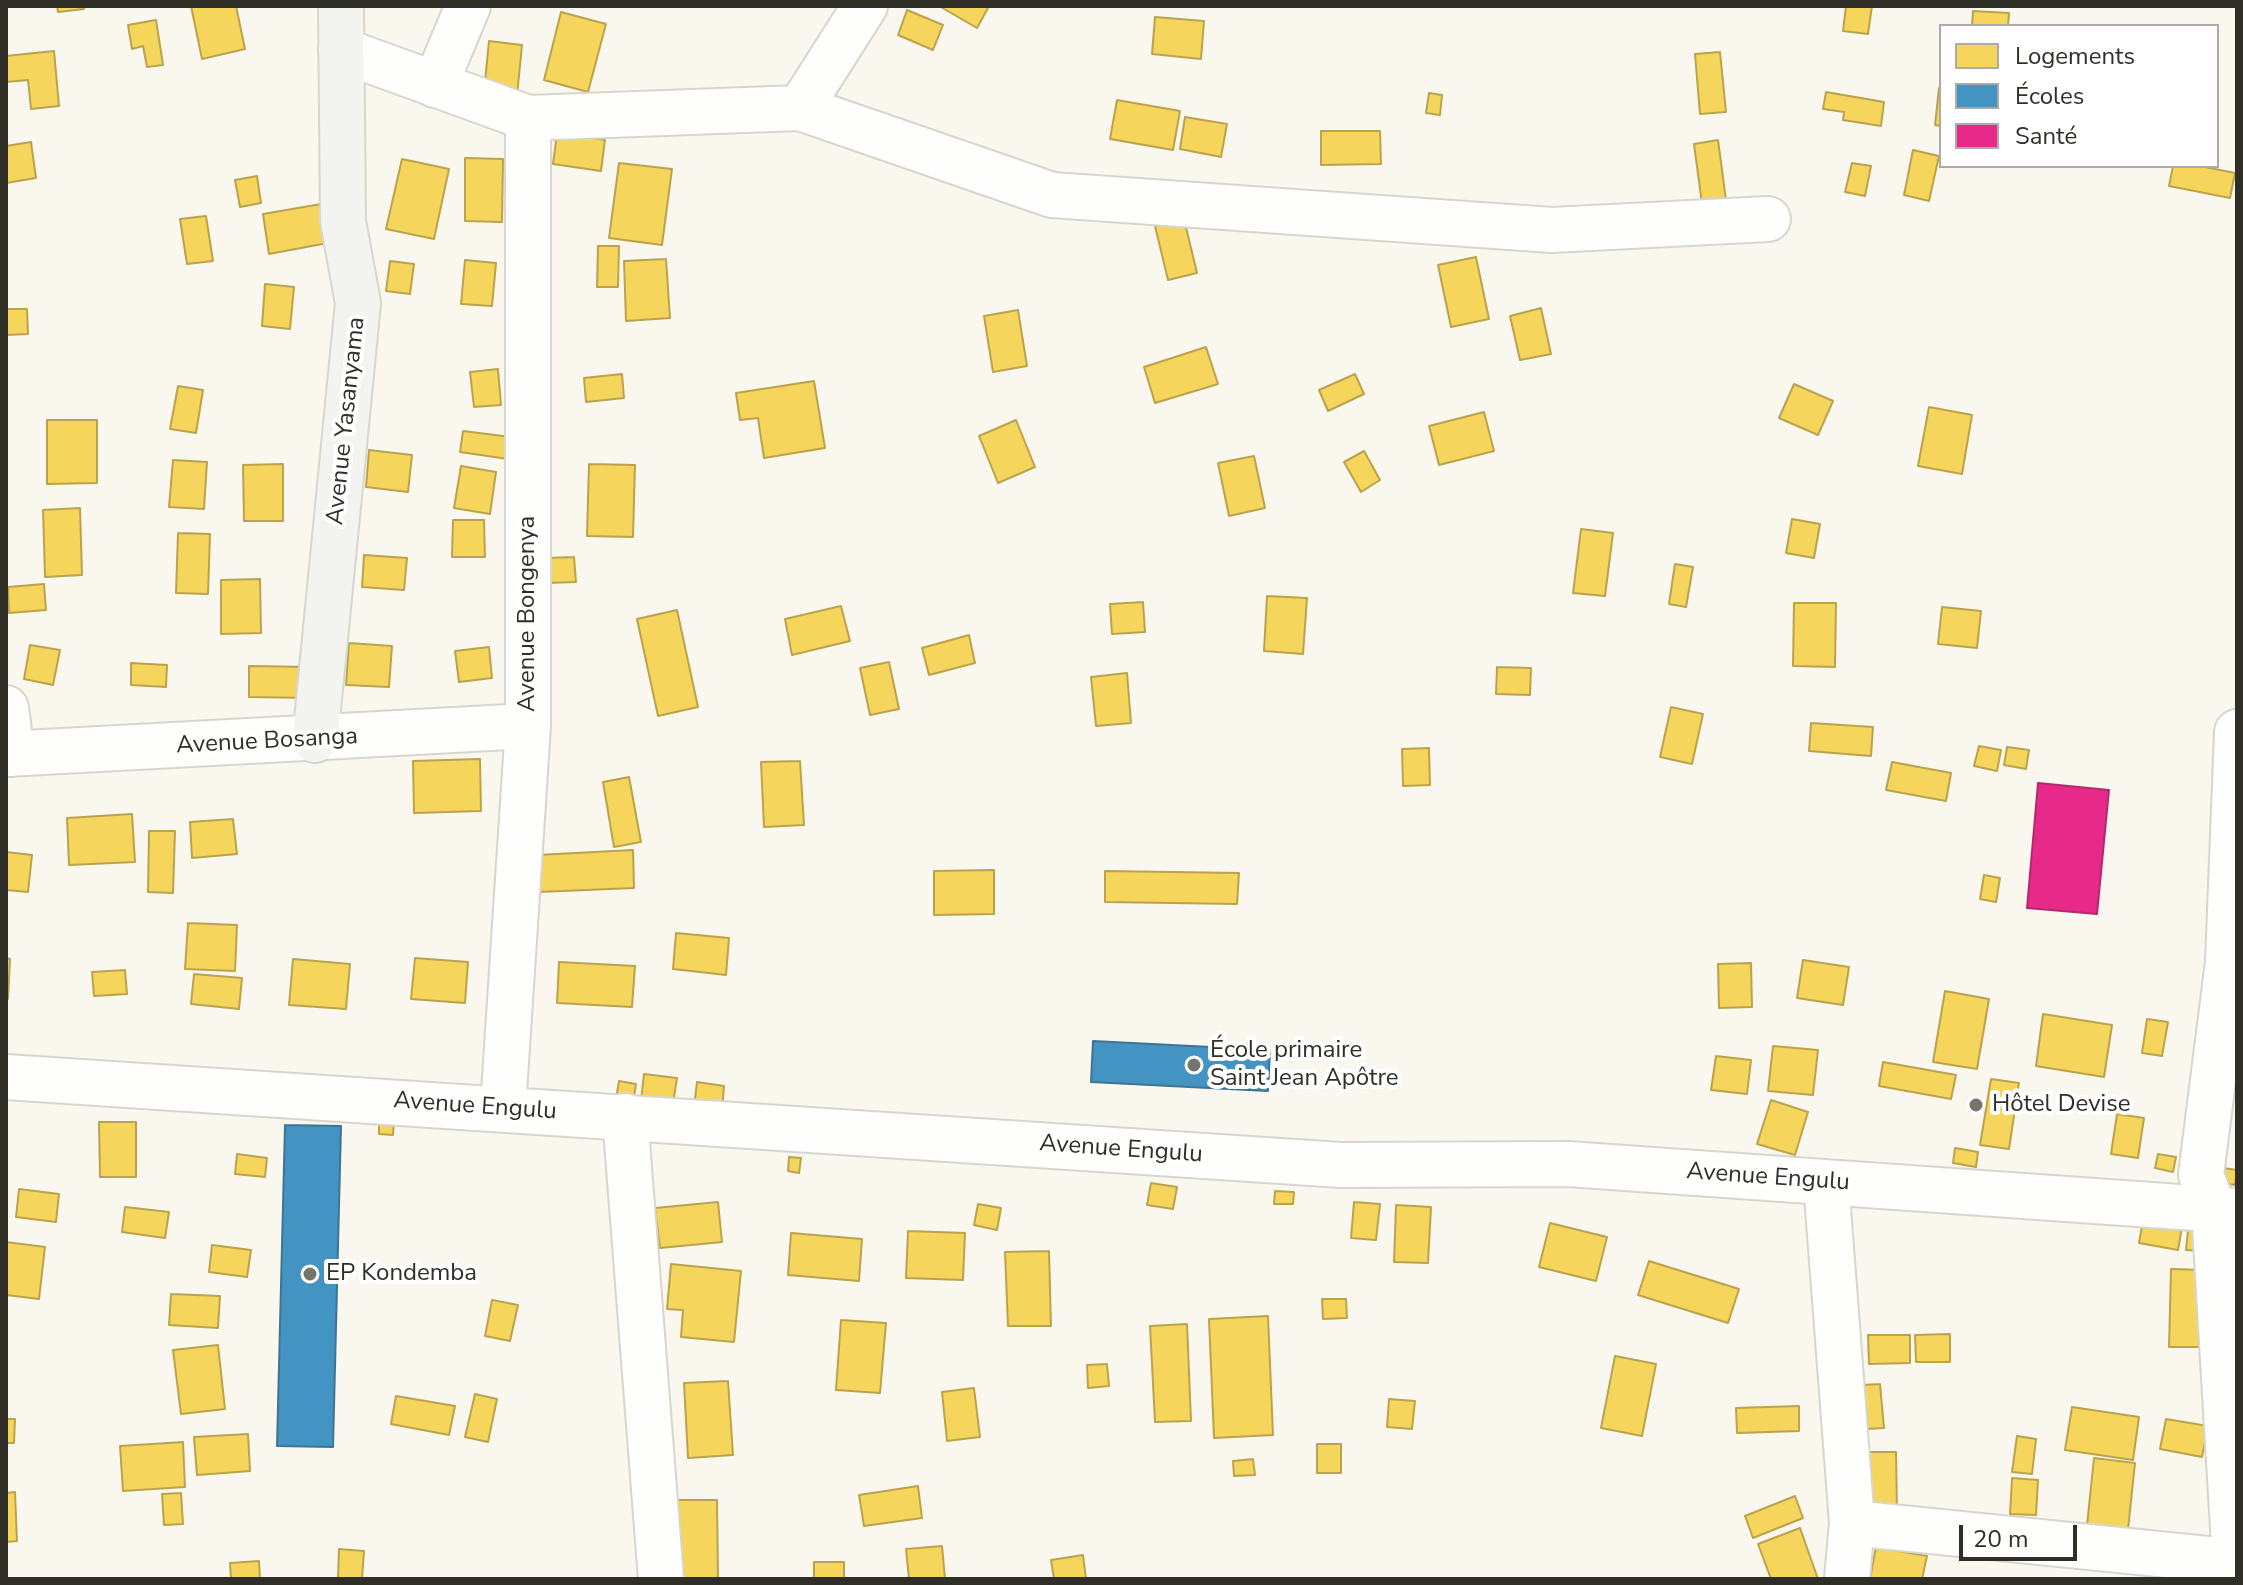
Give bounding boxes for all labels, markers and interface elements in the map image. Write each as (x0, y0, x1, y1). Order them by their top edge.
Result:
legend (1939, 24, 2219, 168)
text: Logements (2015, 40, 2135, 72)
text: Écoles (2015, 80, 2084, 112)
text: Santé (2015, 120, 2077, 152)
street label: Avenue Yasanyama (322, 316, 372, 526)
street label: Avenue Bongenya (514, 516, 542, 712)
street label: Avenue Bosanga (175, 723, 359, 761)
place label: École primaire Saint Jean Apôtre (1210, 1037, 1399, 1093)
marker: École primaire Saint Jean Apôtre (1185, 1056, 1203, 1074)
street label: Avenue Engulu (392, 1087, 558, 1127)
place label: Hôtel Devise (1992, 1091, 2130, 1119)
marker: Hôtel Devise (1967, 1096, 1985, 1114)
street label: Avenue Engulu (1038, 1130, 1204, 1170)
street label: Avenue Engulu (1685, 1158, 1851, 1198)
place label: EP Kondemba (326, 1260, 477, 1288)
marker: EP Kondemba (301, 1265, 319, 1283)
scale bar (1963, 1509, 2081, 1559)
text: 20 m (1973, 1523, 2029, 1555)

